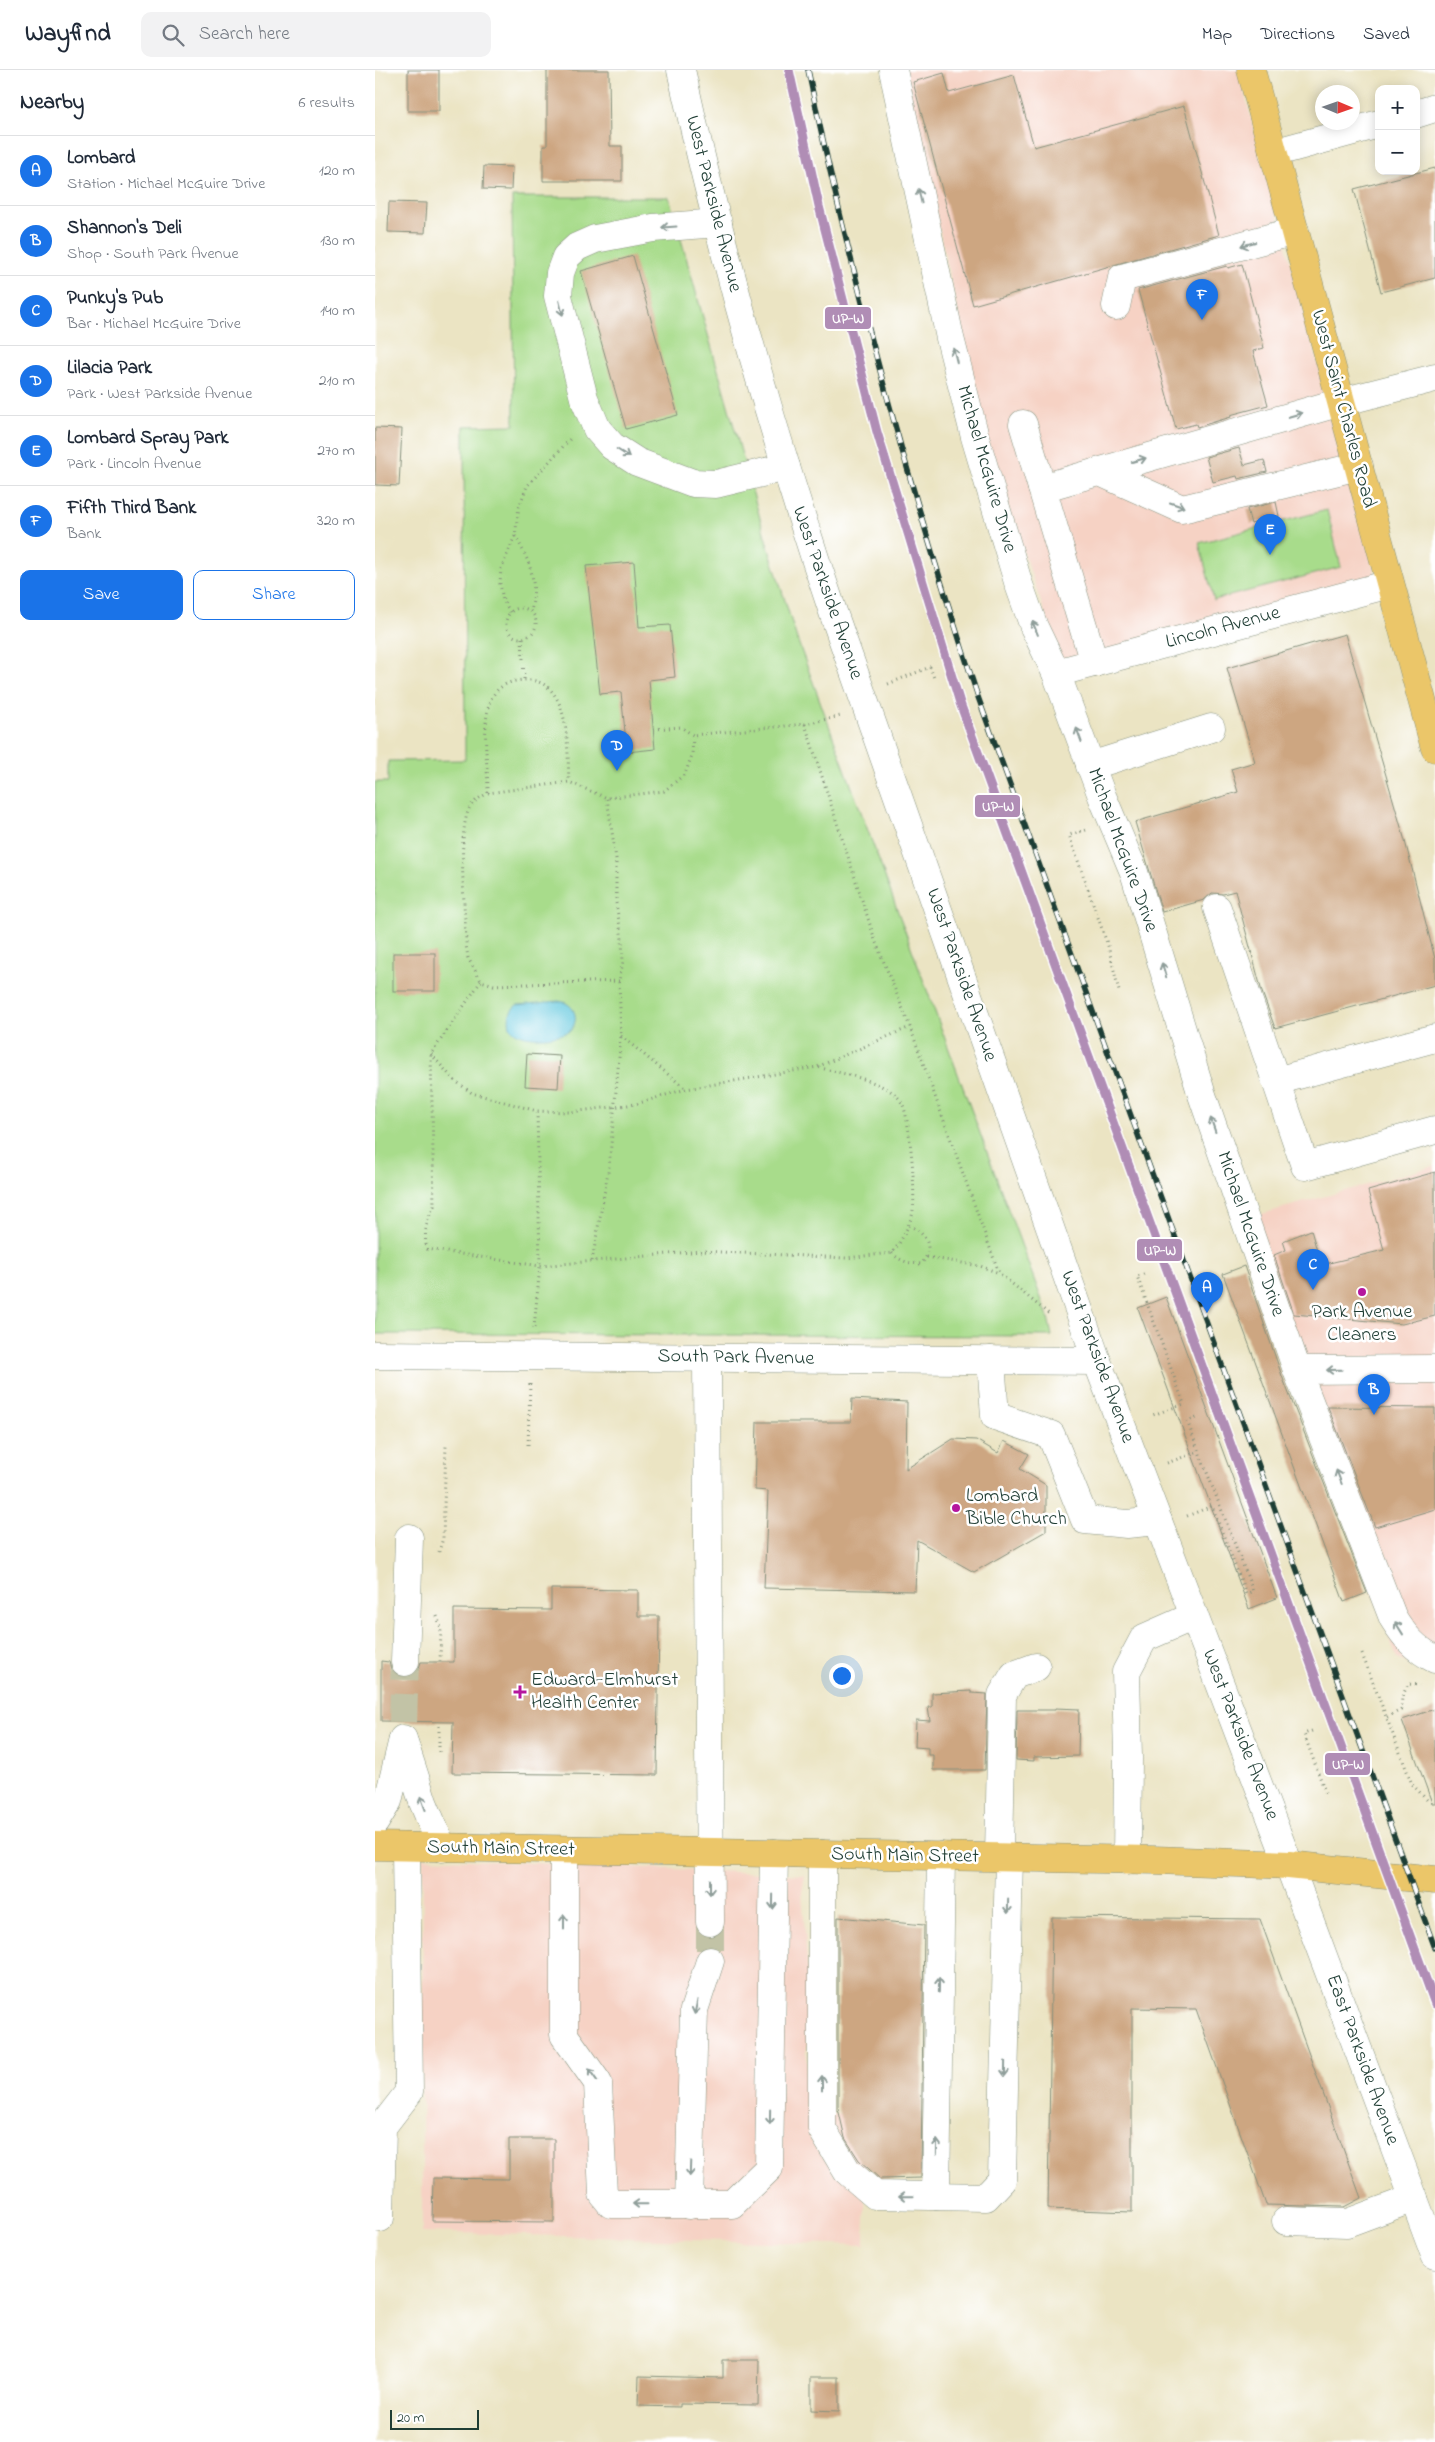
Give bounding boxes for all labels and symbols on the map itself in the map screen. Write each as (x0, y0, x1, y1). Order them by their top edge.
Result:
north arrow (1315, 85, 1360, 130)
street label: West Parkside Avenue (677, 113, 749, 295)
one-way arrow (915, 189, 924, 205)
one-way arrow (661, 222, 677, 232)
one-way arrow (1240, 240, 1256, 249)
pin: F (1186, 279, 1218, 320)
one-way arrow (557, 300, 566, 316)
line badge: UP-W (824, 306, 872, 330)
street label: West Saint Charles Road (1303, 307, 1383, 511)
text: UP-W (832, 309, 864, 330)
one-way arrow (949, 348, 959, 364)
street label: Michael McGuire Drive (948, 382, 1024, 556)
one-way arrow (1287, 410, 1303, 420)
one-way arrow (616, 449, 630, 459)
one-way arrow (1131, 455, 1147, 465)
one-way arrow (1169, 501, 1184, 510)
street label: West Parkside Avenue (784, 503, 870, 683)
pin: E (1254, 514, 1286, 555)
street label: Lincoln Avenue (1162, 599, 1284, 657)
one-way arrow (1030, 621, 1040, 636)
one-way arrow (1074, 728, 1083, 743)
pin: D (601, 730, 633, 771)
street label: Michael McGuire Drive (1079, 764, 1165, 936)
line badge: UP-W (974, 794, 1021, 818)
text: UP-W (982, 797, 1014, 818)
street label: West Parkside Avenue (918, 885, 1004, 1065)
one-way arrow (1159, 962, 1169, 978)
one-way arrow (1208, 1118, 1217, 1133)
street label: Michael McGuire Drive (1208, 1148, 1292, 1320)
line badge: UP-W (1136, 1238, 1183, 1262)
text: UP-W (1144, 1241, 1176, 1262)
pin: C (1297, 1249, 1329, 1290)
street label: West Parkside Avenue (1052, 1267, 1142, 1447)
pin: A (1191, 1272, 1223, 1313)
marker: Park Avenue Cleaners (1356, 1286, 1368, 1298)
place label: Park Avenue Cleaners (1312, 1298, 1413, 1350)
street label: South Park Avenue (657, 1342, 815, 1374)
one-way arrow (1326, 1365, 1342, 1374)
pin: B (1358, 1374, 1390, 1415)
one-way arrow (1333, 1470, 1343, 1485)
place label: Lombard Bible Church (965, 1482, 1067, 1534)
marker: Lombard Bible Church (950, 1502, 962, 1514)
one-way arrow (1394, 1621, 1404, 1635)
street label: West Parkside Avenue (1194, 1645, 1286, 1825)
your location (829, 1663, 855, 1689)
place label: Edward-Elmhurst Health Center (531, 1666, 678, 1718)
marker: Edward-Elmhurst Health Center (513, 1685, 527, 1699)
line badge: UP-W (1324, 1752, 1371, 1776)
text: UP-W (1332, 1755, 1364, 1776)
one-way arrow (418, 1795, 427, 1810)
street label: South Main Street (427, 1833, 575, 1865)
street label: South Main Street (831, 1840, 979, 1872)
one-way arrow (705, 1878, 715, 1895)
one-way arrow (768, 1894, 778, 1910)
one-way arrow (1003, 1898, 1013, 1914)
one-way arrow (559, 1914, 569, 1930)
street label: East Parkside Avenue (1318, 1971, 1406, 2149)
one-way arrow (934, 1977, 944, 1994)
one-way arrow (691, 1999, 700, 2015)
one-way arrow (1000, 2060, 1009, 2076)
one-way arrow (588, 2068, 598, 2082)
one-way arrow (817, 2075, 827, 2092)
one-way arrow (765, 2108, 775, 2125)
one-way arrow (932, 2140, 941, 2156)
one-way arrow (685, 2161, 695, 2177)
one-way arrow (898, 2191, 914, 2200)
one-way arrow (633, 2199, 649, 2209)
scale bar (390, 2407, 479, 2430)

